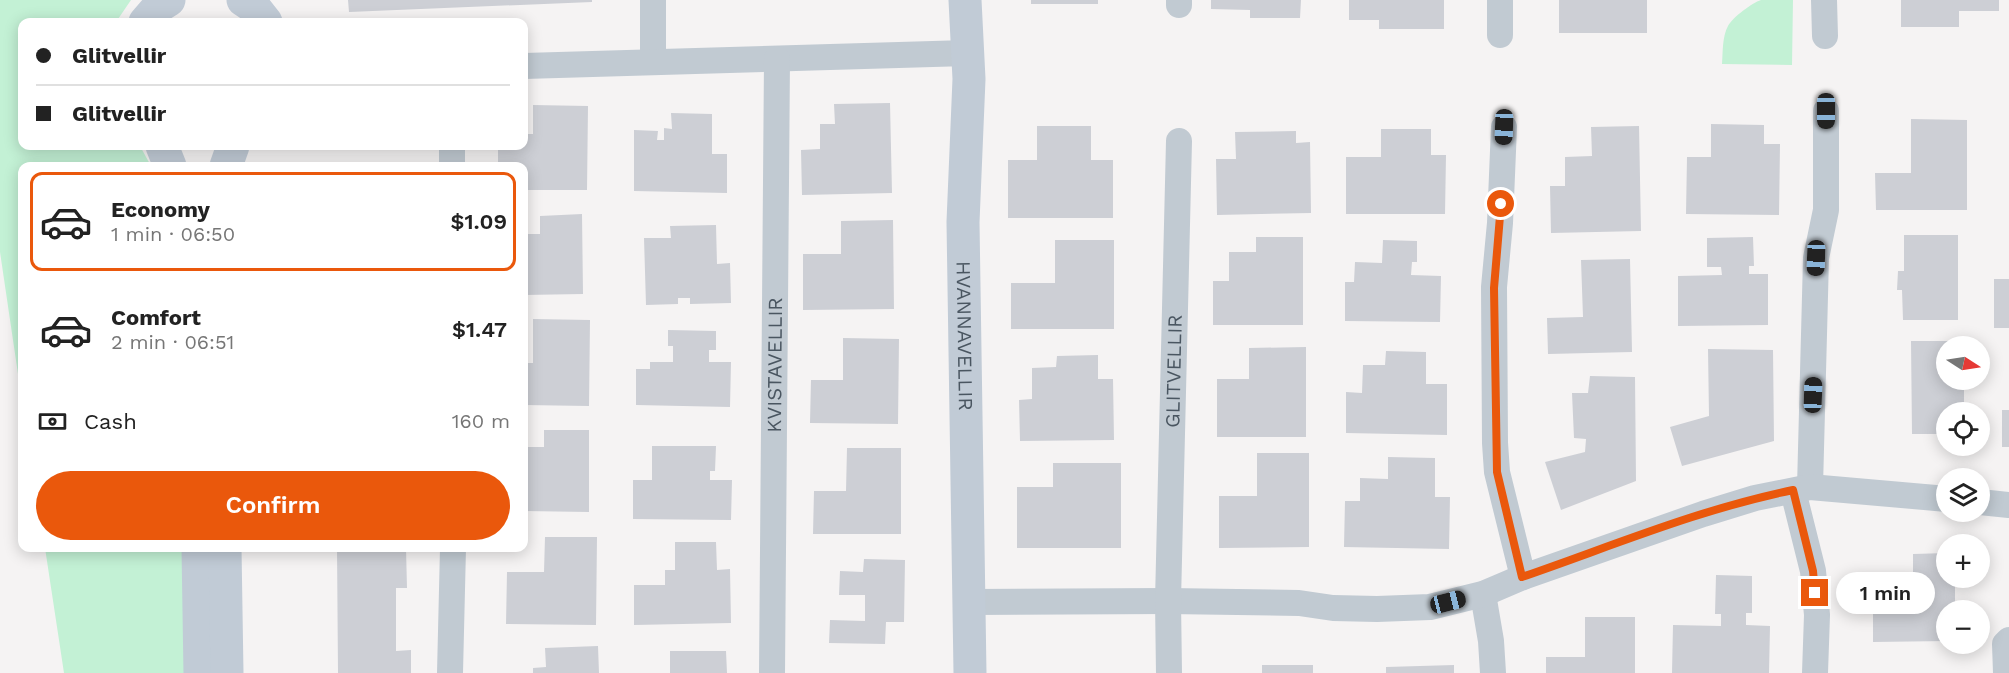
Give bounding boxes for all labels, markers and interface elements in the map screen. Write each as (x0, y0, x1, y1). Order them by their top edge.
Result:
text: Glitvellir (72, 43, 166, 68)
car (1817, 93, 1835, 129)
text: Glitvellir (72, 101, 166, 126)
car (1494, 109, 1514, 145)
route start (1487, 190, 1514, 217)
icon: car (39, 195, 93, 249)
text: Economy (111, 197, 210, 222)
text: $1.09 (450, 209, 507, 234)
text: 1 min · 06:50 (111, 222, 235, 246)
car (1806, 240, 1826, 276)
street label: HVANNAVELLIR (952, 261, 978, 411)
street label: KVISTAVELLIR (762, 297, 787, 433)
icon: car (39, 303, 93, 357)
text: Comfort (111, 305, 201, 330)
street label: GLITVELLIR (1160, 314, 1187, 428)
text: $1.47 (452, 317, 507, 342)
text: 2 min · 06:51 (111, 330, 234, 354)
north arrow (1936, 336, 1990, 390)
map controls (1936, 336, 1990, 654)
car (1803, 377, 1823, 413)
button: locate (1936, 402, 1990, 456)
icon: cash (36, 405, 69, 438)
text: Cash (84, 409, 137, 434)
text: 160 m (452, 409, 510, 433)
button: layers (1936, 468, 1990, 522)
button: Confirm (36, 471, 510, 540)
button: + (1936, 534, 1990, 588)
callout: 1 min (1836, 572, 1935, 614)
route end (1801, 579, 1828, 606)
text: 1 min (1860, 581, 1911, 605)
car (1428, 589, 1468, 615)
button: − (1936, 600, 1990, 654)

